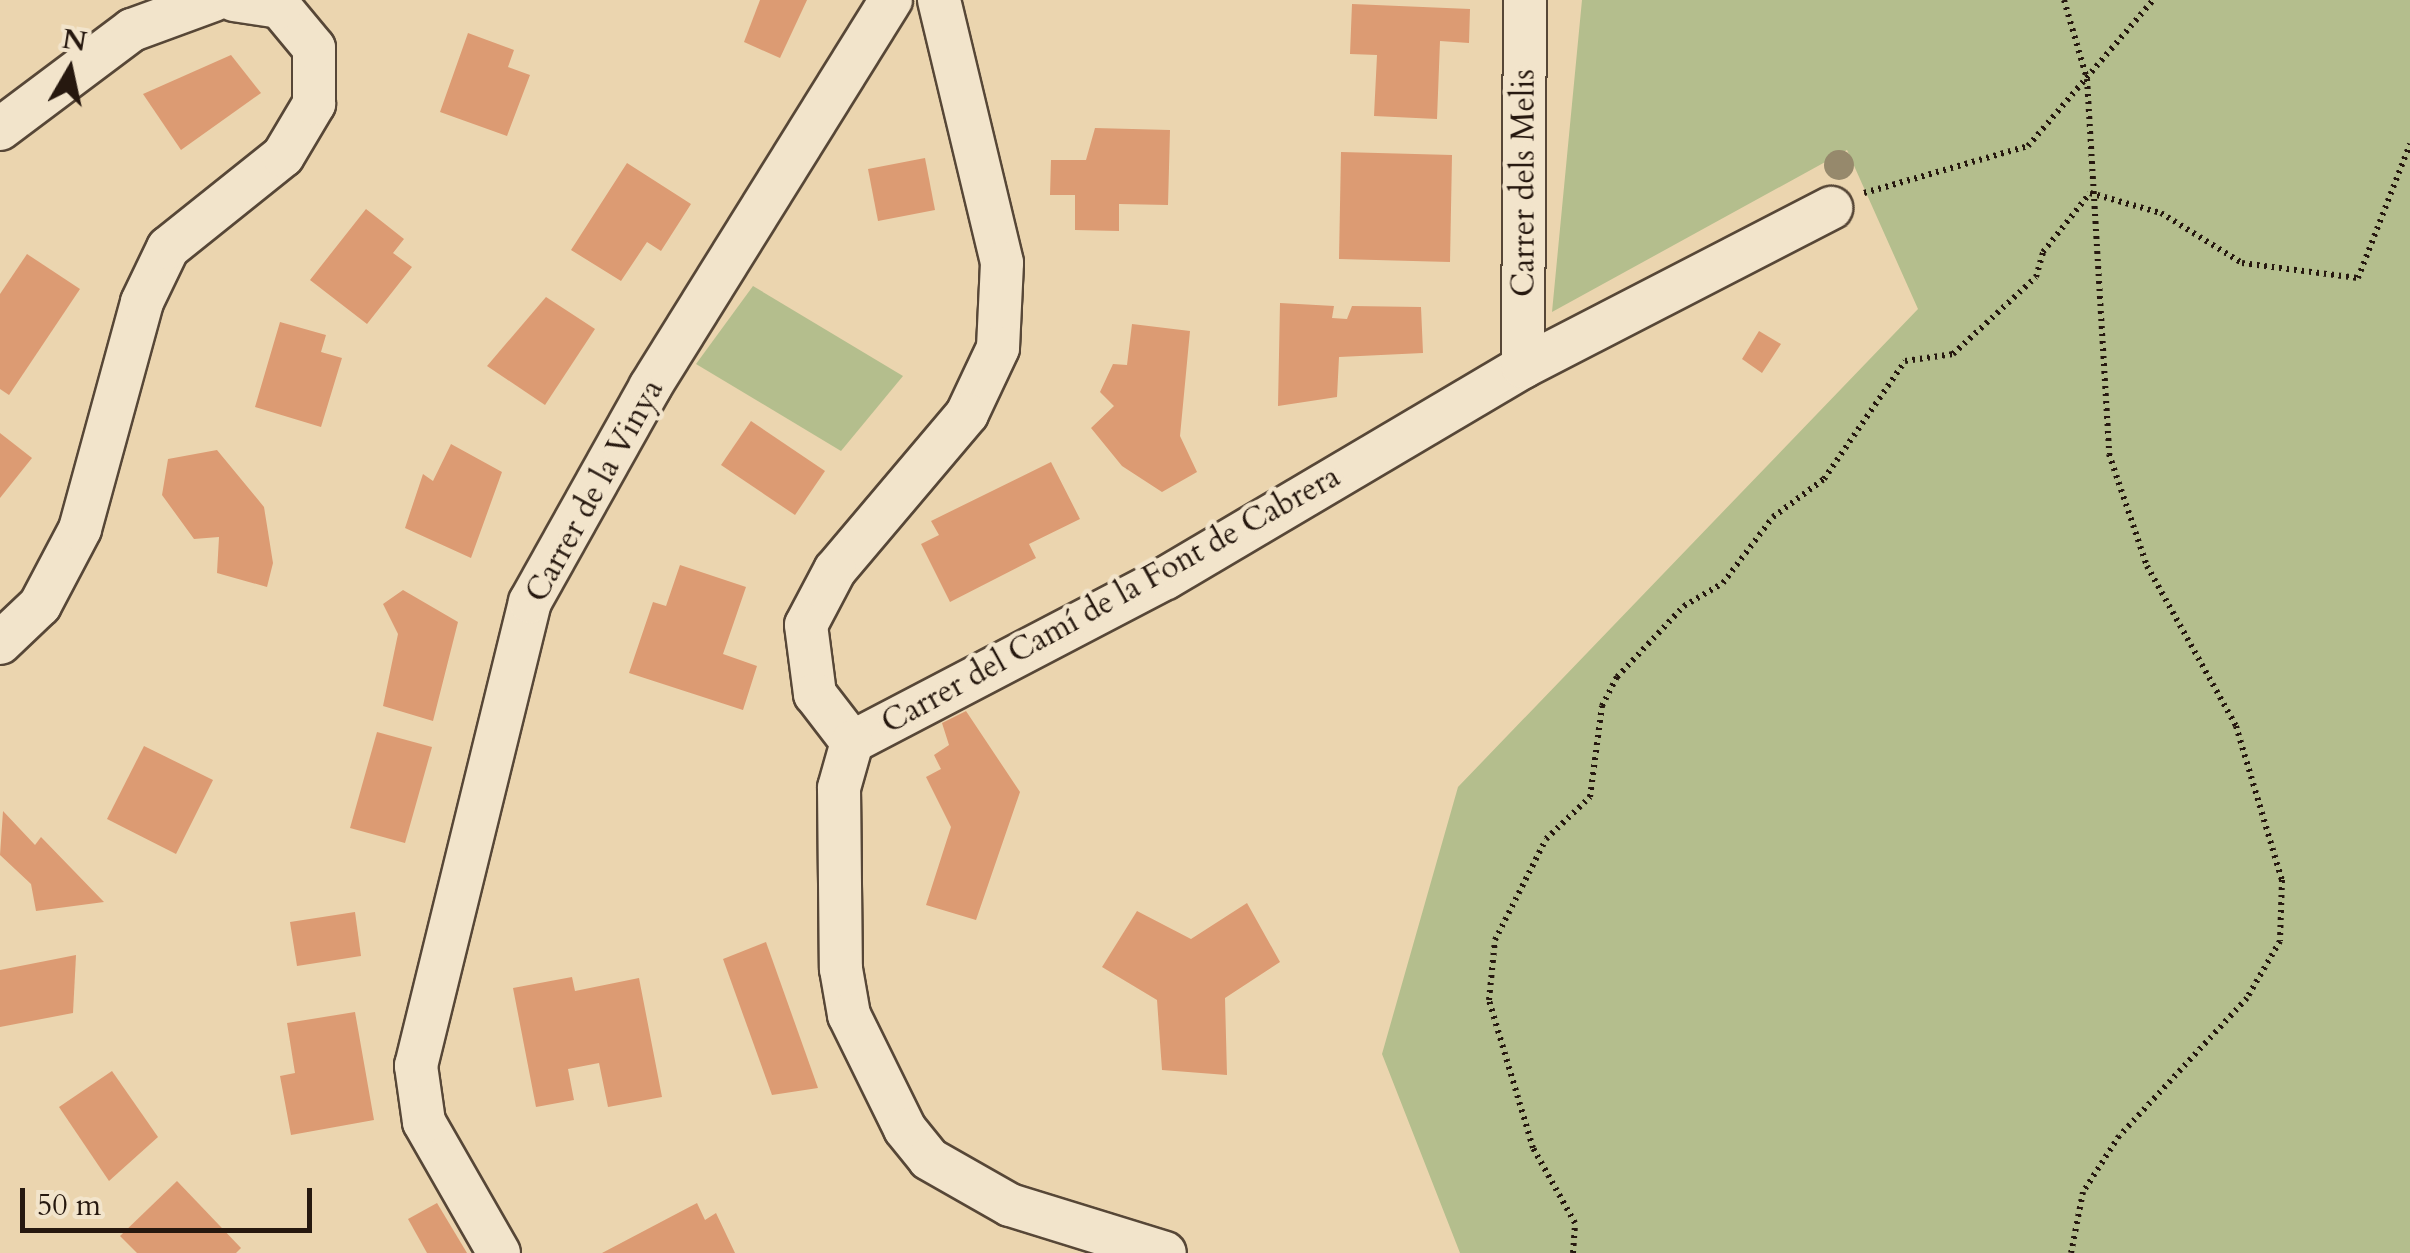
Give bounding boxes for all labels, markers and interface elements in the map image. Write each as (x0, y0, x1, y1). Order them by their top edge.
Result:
north arrow (20, 20, 120, 120)
text: N (60, 20, 90, 61)
street label: Carrer dels Melis (1505, 69, 1543, 297)
street label: Carrer de la Vinya (518, 373, 672, 609)
street label: Carrer del Camí de la Font de Cabrera (875, 458, 1347, 742)
scale bar (25, 1168, 318, 1230)
text: 50 m (37, 1185, 101, 1226)

